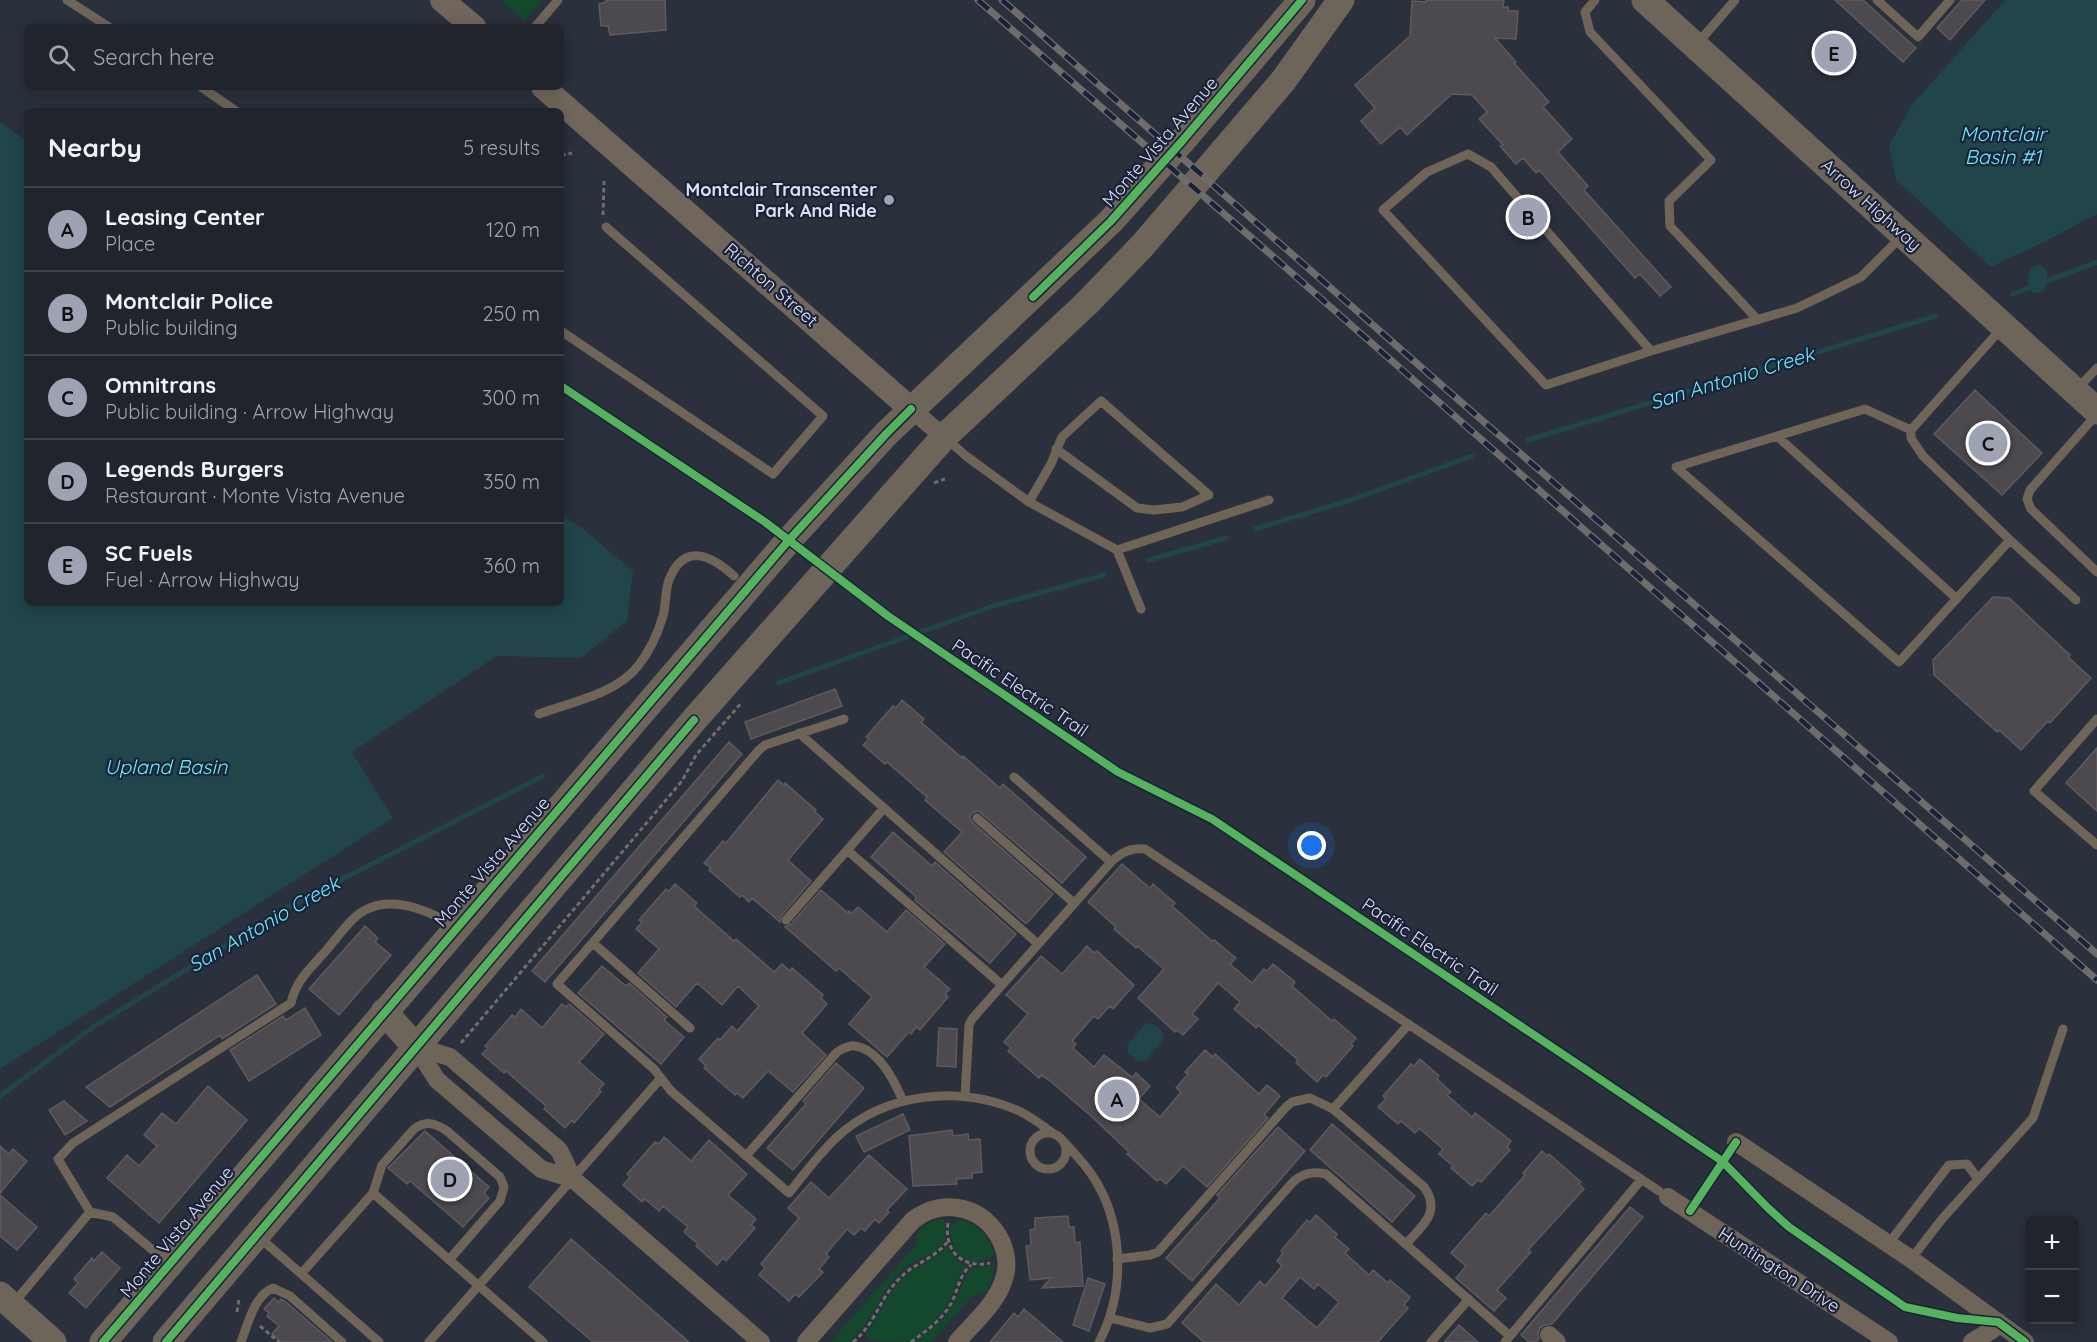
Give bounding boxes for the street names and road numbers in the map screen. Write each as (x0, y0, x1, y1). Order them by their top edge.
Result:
street label: Monte Vista Avenue (1097, 72, 1222, 211)
street label: Arrow Highway (1816, 153, 1926, 256)
street label: Richton Street (720, 238, 823, 332)
street label: Pacific Electric Trail (948, 633, 1093, 742)
street label: Monte Vista Avenue (429, 792, 554, 931)
street label: Pacific Electric Trail (1358, 892, 1503, 1001)
street label: Monte Vista Avenue (115, 1161, 238, 1302)
street label: Huntington Drive (1714, 1222, 1845, 1318)

